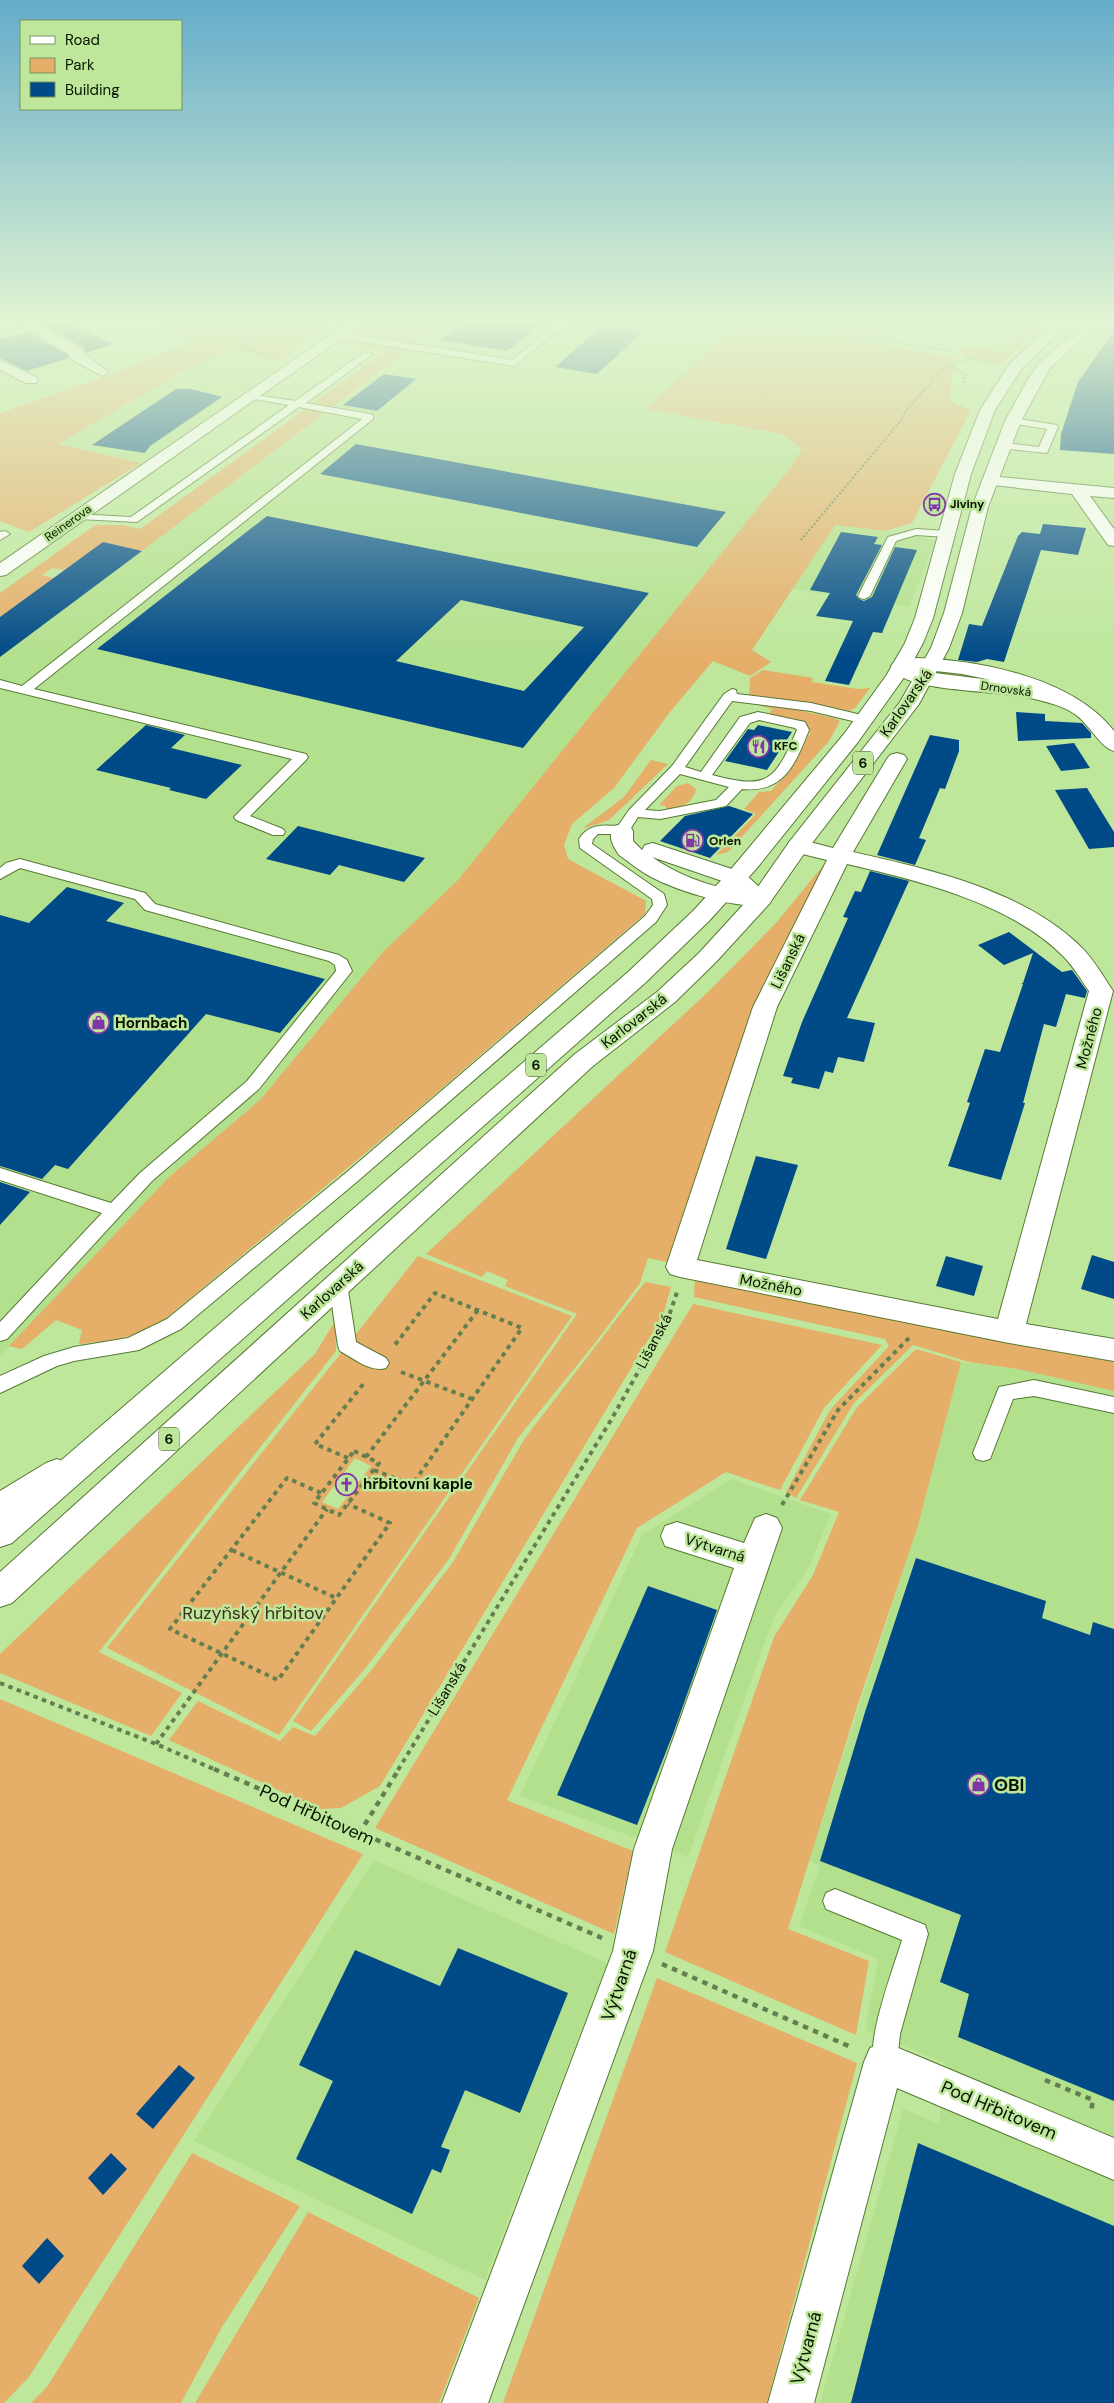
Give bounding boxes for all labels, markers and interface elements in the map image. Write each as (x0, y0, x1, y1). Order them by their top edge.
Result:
legend (20, 20, 182, 110)
text: Road (65, 30, 100, 50)
text: Park (65, 55, 95, 75)
text: Building (65, 80, 120, 100)
bus stop icon: Jiviny (922, 492, 946, 516)
place label: Jiviny (950, 496, 985, 512)
street label: Reinerova (41, 501, 95, 545)
street label: Karlovarská (875, 665, 937, 741)
street label: Drnovská (980, 678, 1032, 700)
restaurant icon: KFC (746, 734, 770, 758)
place label: KFC (774, 738, 798, 754)
road number: 6 (853, 751, 873, 774)
fuel station icon: Orlen (681, 829, 705, 853)
place label: Orlen (709, 833, 741, 849)
street label: Lišanská (766, 930, 810, 992)
street label: Karlovarská (597, 989, 671, 1053)
street label: Možného (1071, 1005, 1107, 1071)
shop icon: Hornbach (87, 1011, 111, 1035)
place label: Hornbach (115, 1013, 187, 1033)
road number: 6 (526, 1054, 546, 1076)
street label: Karlovarská (296, 1256, 368, 1324)
street label: Možného (738, 1269, 804, 1301)
street label: Lišanská (631, 1310, 677, 1372)
road number: 6 (159, 1428, 179, 1450)
church icon: hřbitovní kaple (335, 1472, 359, 1496)
place label: hřbitovní kaple (363, 1474, 473, 1494)
street label: Výtvarná (682, 1529, 748, 1567)
park label: Ruzyňský hřbitov (182, 1601, 324, 1625)
street label: Lišanská (423, 1659, 471, 1719)
shop icon: OBI (966, 1773, 990, 1797)
place label: OBI (994, 1773, 1025, 1797)
street label: Pod Hřbitovem (256, 1779, 378, 1851)
street label: Výtvarná (595, 1946, 643, 2024)
street label: Pod Hřbitovem (937, 2075, 1061, 2145)
street label: Výtvarná (785, 2309, 827, 2387)

